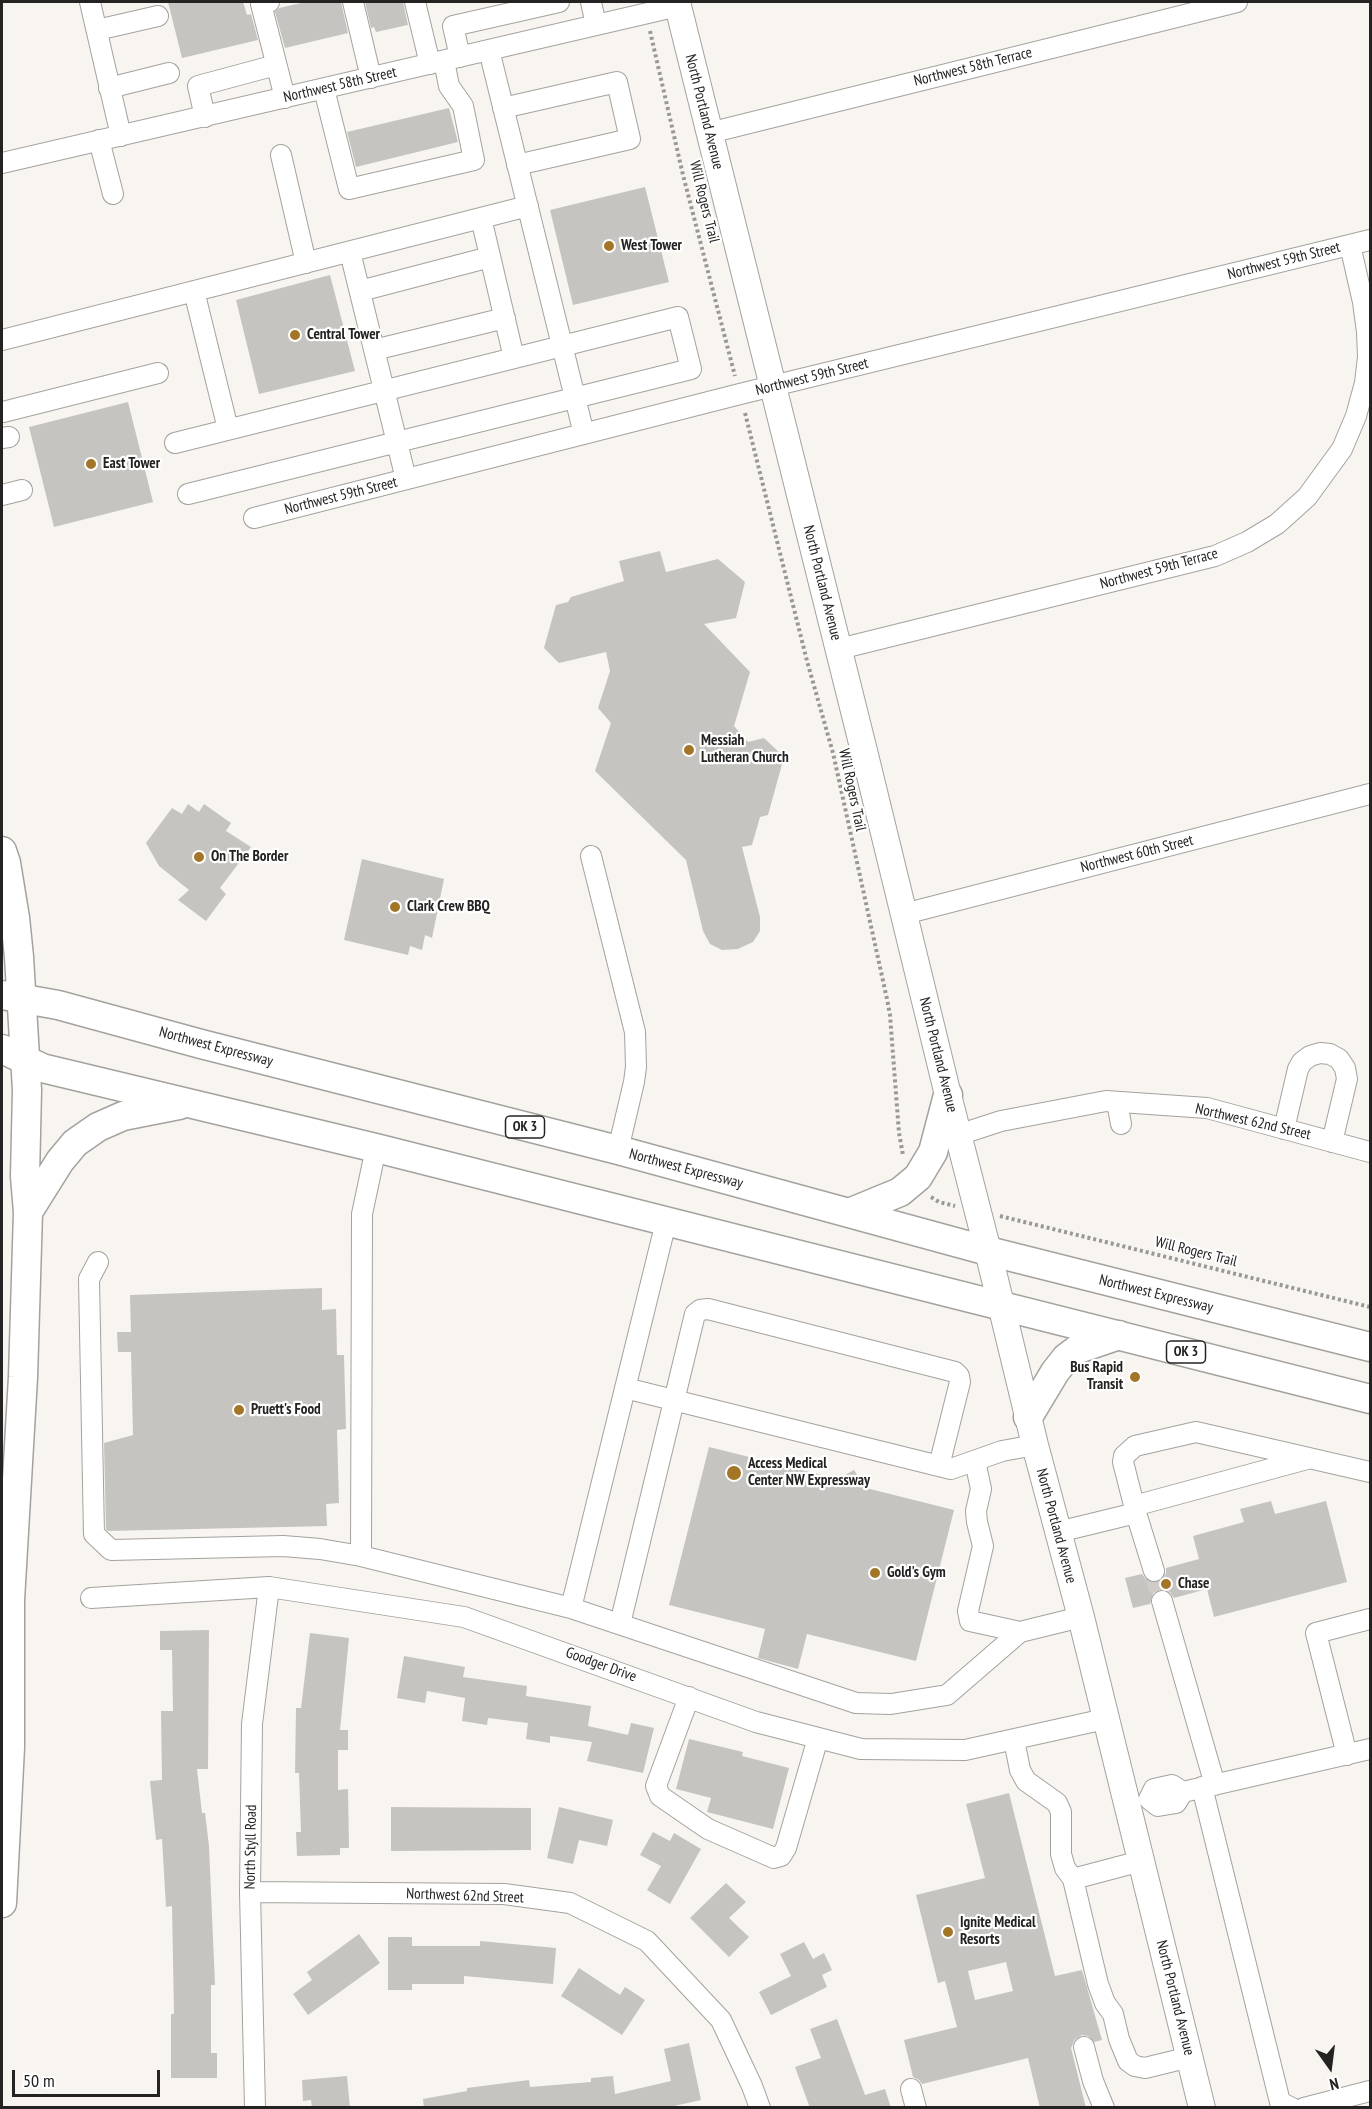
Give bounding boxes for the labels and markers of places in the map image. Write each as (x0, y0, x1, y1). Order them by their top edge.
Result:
place label: West Tower (621, 237, 682, 255)
marker: West Tower (602, 239, 616, 253)
place label: Central Tower (307, 326, 380, 344)
marker: Central Tower (288, 328, 302, 342)
place label: East Tower (103, 455, 160, 473)
marker: East Tower (84, 457, 98, 471)
place label: Messiah Lutheran Church (701, 732, 789, 767)
marker: Messiah Lutheran Church (682, 743, 696, 757)
place label: On The Border (211, 848, 288, 866)
marker: On The Border (192, 850, 206, 864)
place label: Clark Crew BBQ (407, 898, 490, 916)
marker: Clark Crew BBQ (388, 900, 402, 914)
place label: Bus Rapid Transit (1070, 1359, 1123, 1394)
marker: Bus Rapid Transit (1128, 1370, 1142, 1384)
place label: Pruett's Food (251, 1401, 321, 1419)
marker: Pruett's Food (232, 1403, 246, 1417)
place label: Access Medical Center NW Expressway (748, 1455, 870, 1490)
marker: Access Medical Center NW Expressway (725, 1464, 743, 1482)
place label: Gold's Gym (887, 1564, 946, 1582)
marker: Gold's Gym (868, 1566, 882, 1580)
place label: Chase (1178, 1575, 1209, 1593)
marker: Chase (1159, 1577, 1173, 1591)
place label: Ignite Medical Resorts (960, 1914, 1036, 1949)
marker: Ignite Medical Resorts (941, 1925, 955, 1939)

